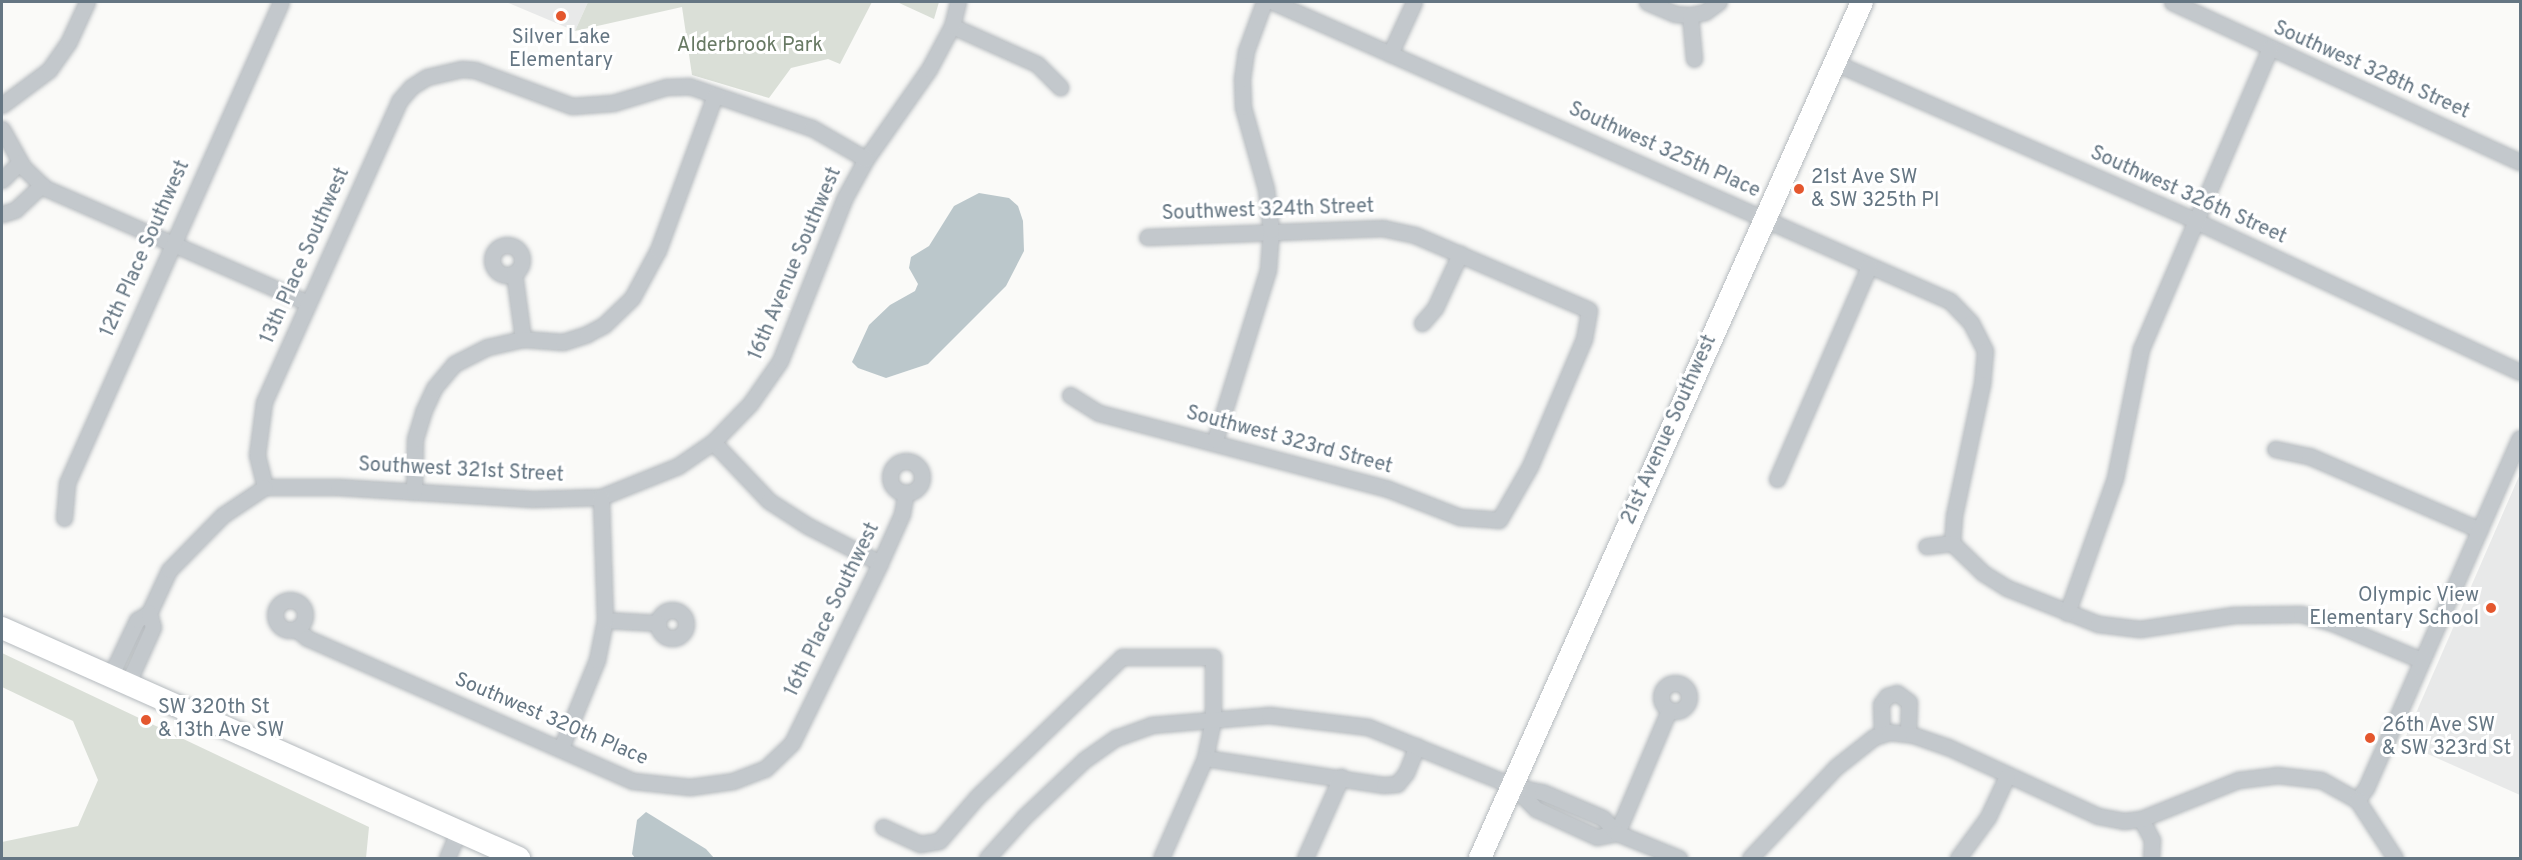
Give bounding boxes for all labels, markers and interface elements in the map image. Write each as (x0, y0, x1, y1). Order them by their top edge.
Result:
marker: Silver Lake Elementary (554, 9, 568, 23)
street label: Southwest 328th Street (2269, 17, 2473, 125)
place label: Silver Lake Elementary (509, 26, 613, 73)
park label: Alderbrook Park (677, 34, 823, 58)
street label: Southwest 325th Place (1564, 98, 1764, 204)
street label: Southwest 326th Street (2086, 142, 2290, 250)
street label: 12th Place Southwest (96, 157, 196, 341)
street label: 13th Place Southwest (256, 164, 356, 348)
street label: 16th Avenue Southwest (744, 164, 848, 364)
place label: 21st Ave SW & SW 325th Pl (1811, 166, 1940, 213)
marker: 21st Ave SW & SW 325th Pl (1792, 182, 1806, 196)
street label: Southwest 324th Street (1161, 195, 1375, 227)
street label: 21st Avenue Southwest (1617, 331, 1723, 529)
street label: Southwest 323rd Street (1183, 402, 1395, 480)
street label: Southwest 321st Street (358, 454, 564, 488)
street label: 16th Place Southwest (780, 519, 886, 701)
place label: Olympic View Elementary School (2309, 584, 2479, 631)
marker: Olympic View Elementary School (2484, 601, 2498, 615)
street label: Southwest 320th Place (451, 668, 651, 772)
place label: SW 320th St & 13th Ave SW (158, 696, 285, 743)
marker: SW 320th St & 13th Ave SW (139, 713, 153, 727)
place label: 26th Ave SW & SW 323rd St (2382, 714, 2512, 761)
marker: 26th Ave SW & SW 323rd St (2363, 731, 2377, 745)

